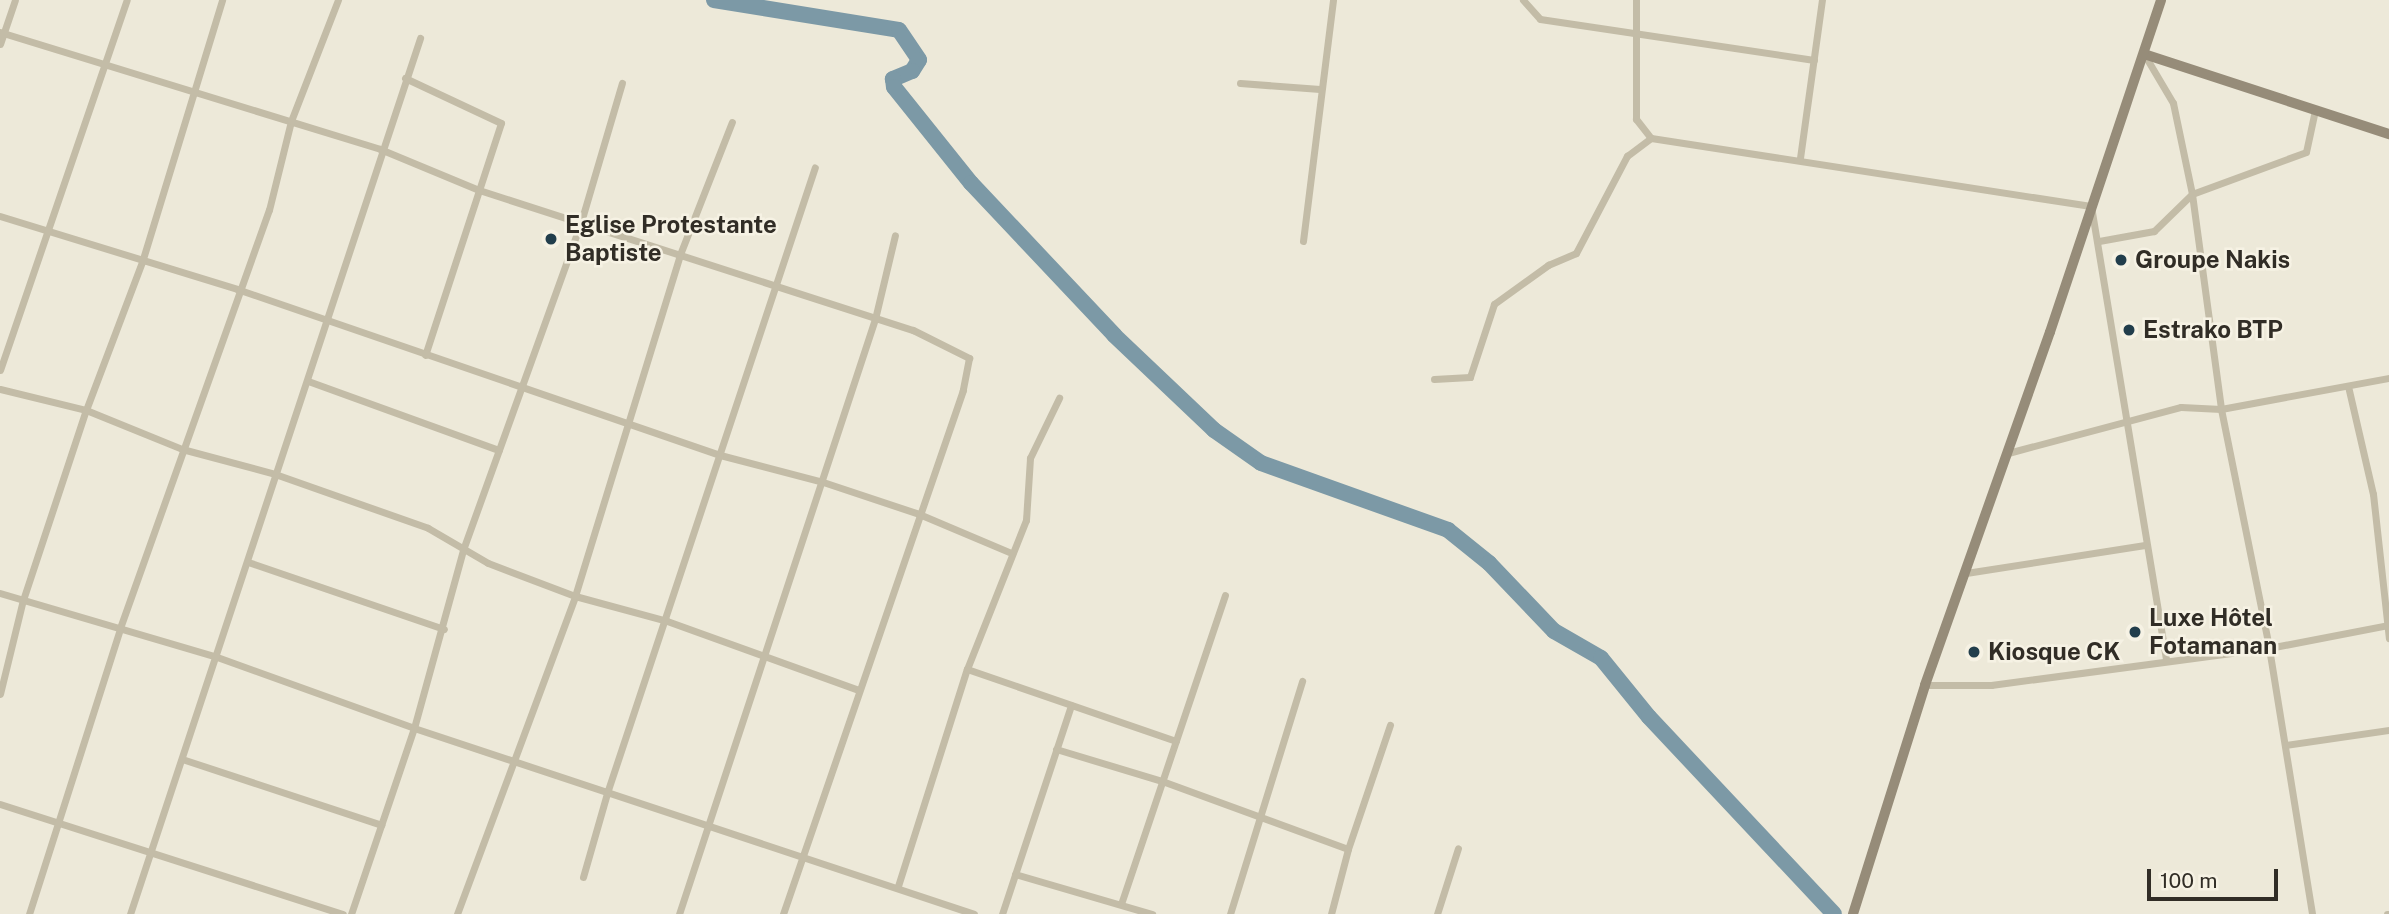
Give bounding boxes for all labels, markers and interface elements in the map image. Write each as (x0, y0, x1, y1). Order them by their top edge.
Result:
place label: Eglise Protestante Baptiste (565, 211, 777, 267)
marker: Eglise Protestante Baptiste (543, 231, 559, 247)
place label: Groupe Nakis (2135, 246, 2290, 274)
marker: Groupe Nakis (2113, 252, 2129, 268)
place label: Estrako BTP (2143, 316, 2283, 344)
marker: Estrako BTP (2121, 322, 2137, 338)
place label: Luxe Hôtel Fotamanan (2149, 604, 2277, 660)
marker: Luxe Hôtel Fotamanan (2127, 624, 2143, 640)
place label: Kiosque CK (1988, 638, 2121, 666)
marker: Kiosque CK (1966, 644, 1982, 660)
scale bar (2151, 855, 2282, 899)
text: 100 m (2160, 868, 2217, 893)

